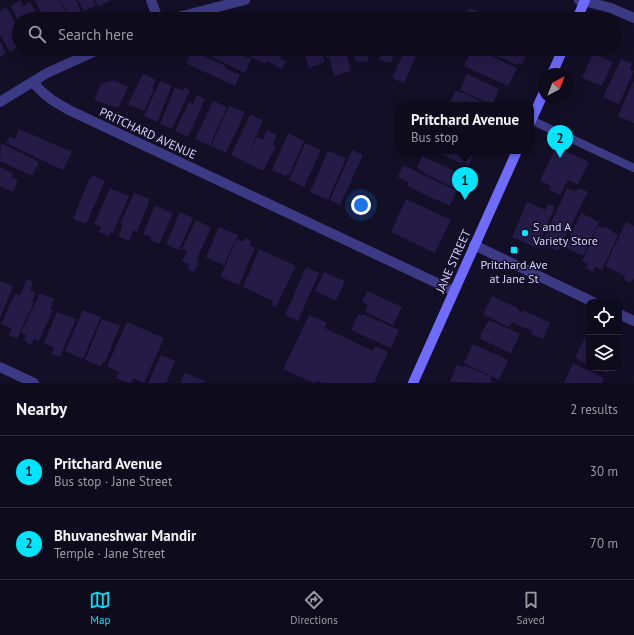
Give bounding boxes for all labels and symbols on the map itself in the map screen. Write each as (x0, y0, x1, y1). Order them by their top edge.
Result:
north arrow (538, 68, 574, 104)
street label: PRITCHARD AVENUE (97, 104, 199, 162)
pin: 2 (547, 125, 573, 158)
pin: 1 (452, 167, 478, 200)
your location (351, 195, 371, 215)
place label: S and A Variety Store (532, 219, 598, 248)
street label: JANE STREET (432, 227, 474, 296)
marker: S and A Variety Store (520, 228, 530, 238)
marker: Pritchard Ave at Jane St (509, 245, 519, 255)
place label: Pritchard Ave at Jane St (480, 257, 548, 286)

